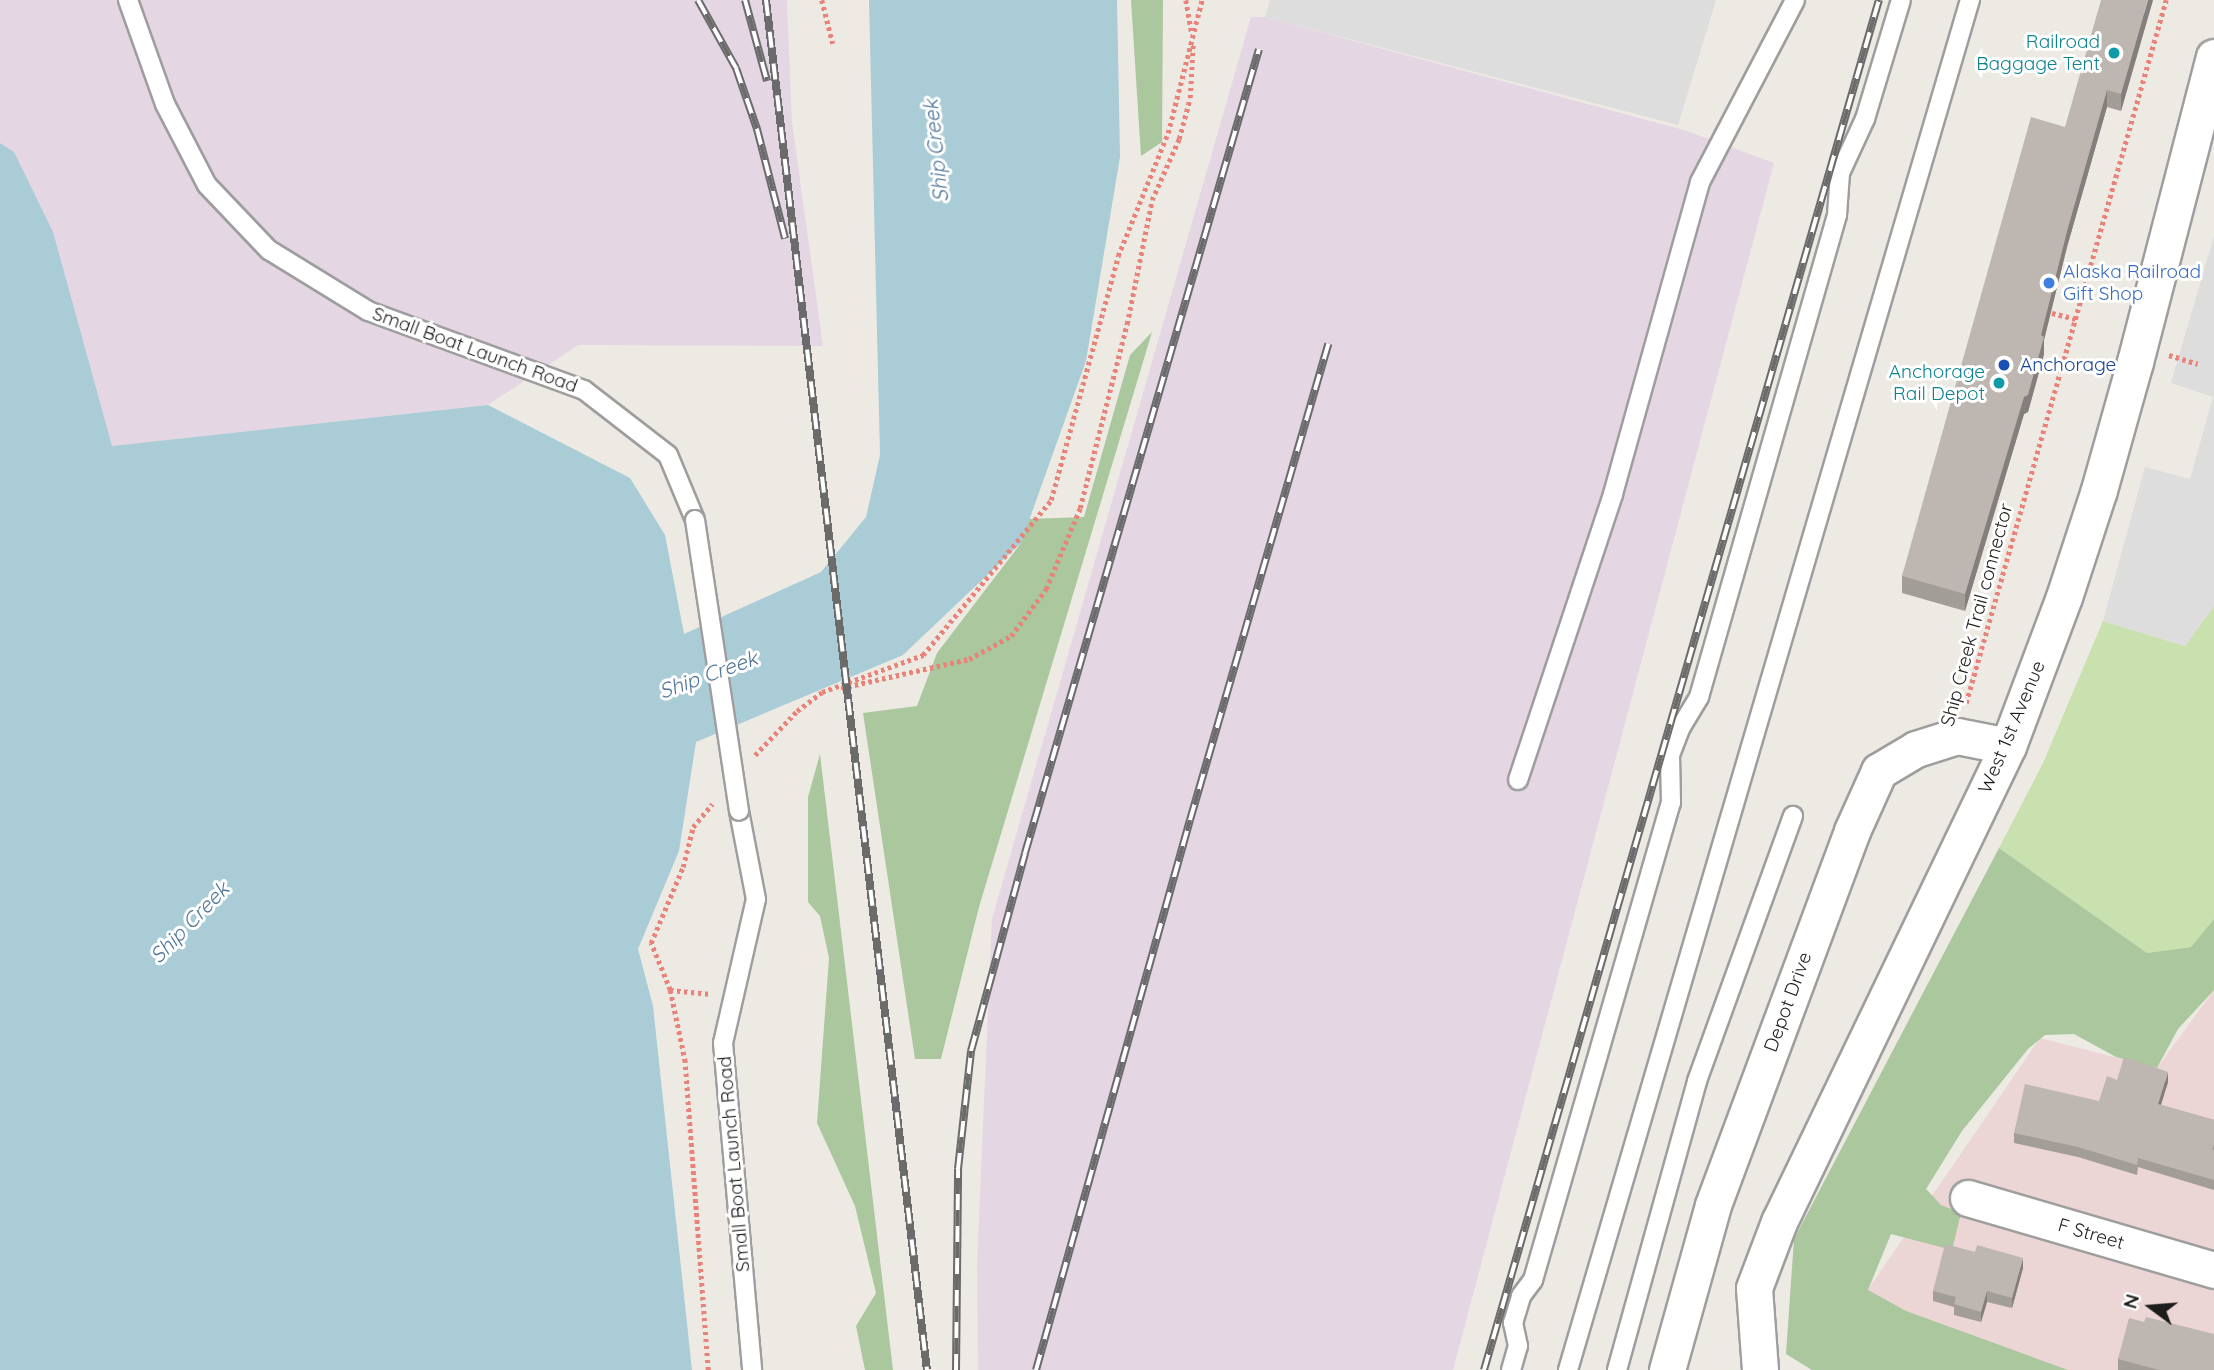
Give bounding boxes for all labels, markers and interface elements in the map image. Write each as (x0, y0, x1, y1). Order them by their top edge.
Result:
place label: Railroad Baggage Tent (1976, 31, 2100, 75)
marker: Railroad Baggage Tent (2106, 45, 2122, 61)
water label: Ship Creek (917, 98, 953, 204)
place label: Alaska Railroad Gift Shop (2063, 261, 2201, 305)
marker: Alaska Railroad Gift Shop (2041, 275, 2057, 291)
street label: Small Boat Launch Road (369, 302, 581, 398)
place label: Anchorage (2020, 354, 2116, 376)
marker: Anchorage (1994, 355, 2014, 375)
place label: Anchorage Rail Depot (1889, 361, 1985, 405)
marker: Anchorage Rail Depot (1991, 375, 2007, 391)
street label: Ship Creek Trail connector (1936, 501, 2018, 729)
water label: Ship Creek (655, 645, 761, 703)
street label: West 1st Avenue (1974, 657, 2050, 797)
water label: Ship Creek (144, 876, 234, 968)
street label: Depot Drive (1759, 949, 1817, 1055)
street label: Small Boat Launch Road (713, 1055, 755, 1273)
street label: F Street (2055, 1214, 2127, 1254)
north arrow (2116, 1272, 2186, 1342)
text: N (2117, 1291, 2144, 1311)

